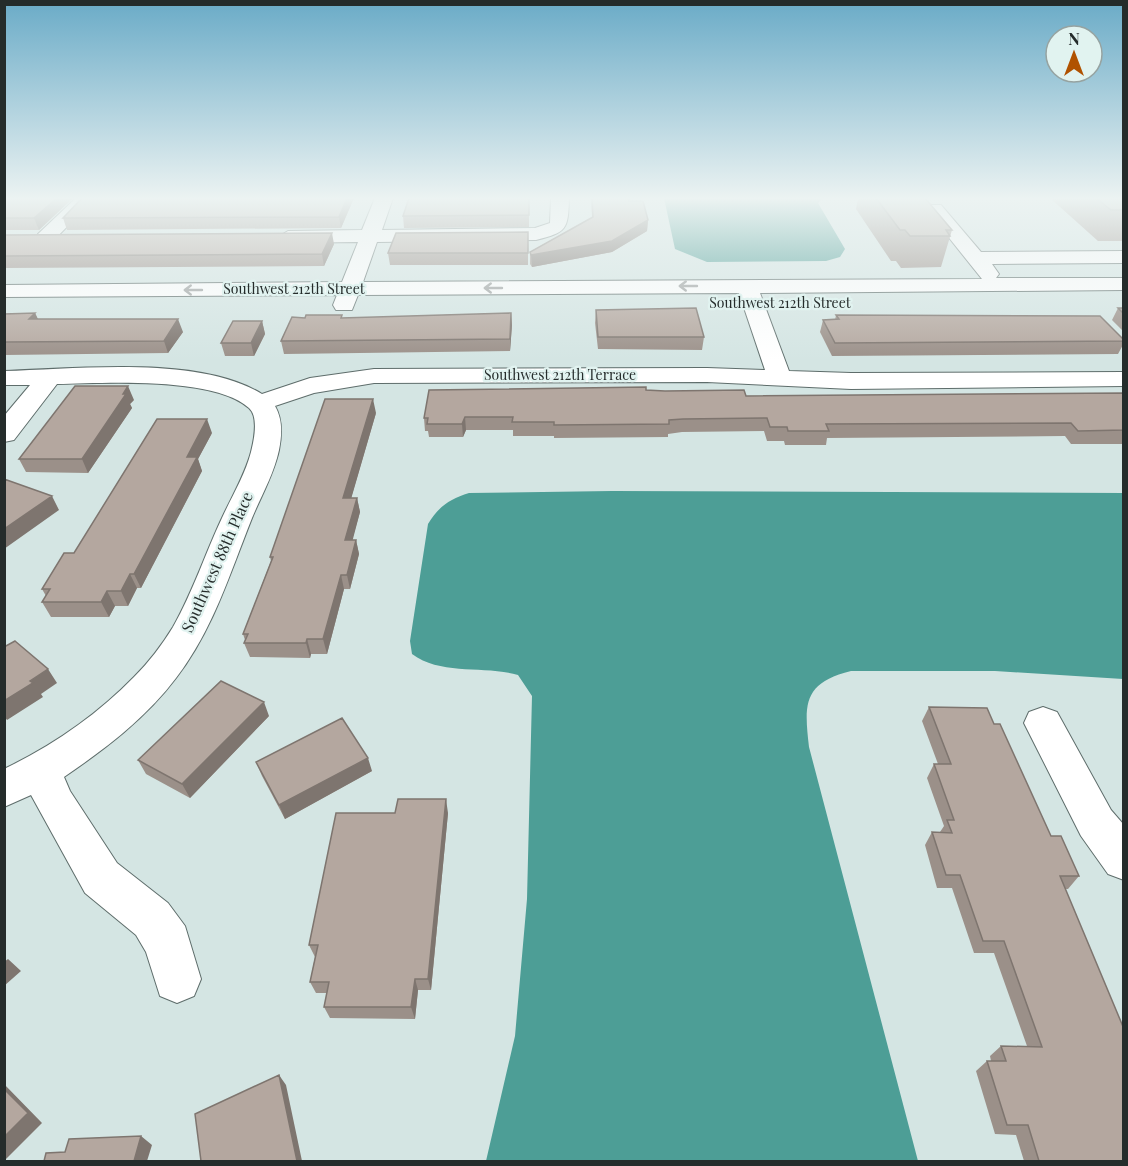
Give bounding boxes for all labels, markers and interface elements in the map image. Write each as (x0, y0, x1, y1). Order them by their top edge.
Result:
north arrow (1044, 24, 1104, 84)
text: N (1068, 28, 1080, 49)
street label: Southwest 212th Street (223, 279, 366, 298)
one-way arrow (679, 281, 699, 292)
one-way arrow (484, 282, 504, 294)
one-way arrow (184, 284, 204, 296)
street label: Southwest 212th Street (709, 293, 852, 312)
street label: Southwest 212th Terrace (484, 365, 636, 384)
street label: Southwest 88th Place (176, 488, 257, 635)

